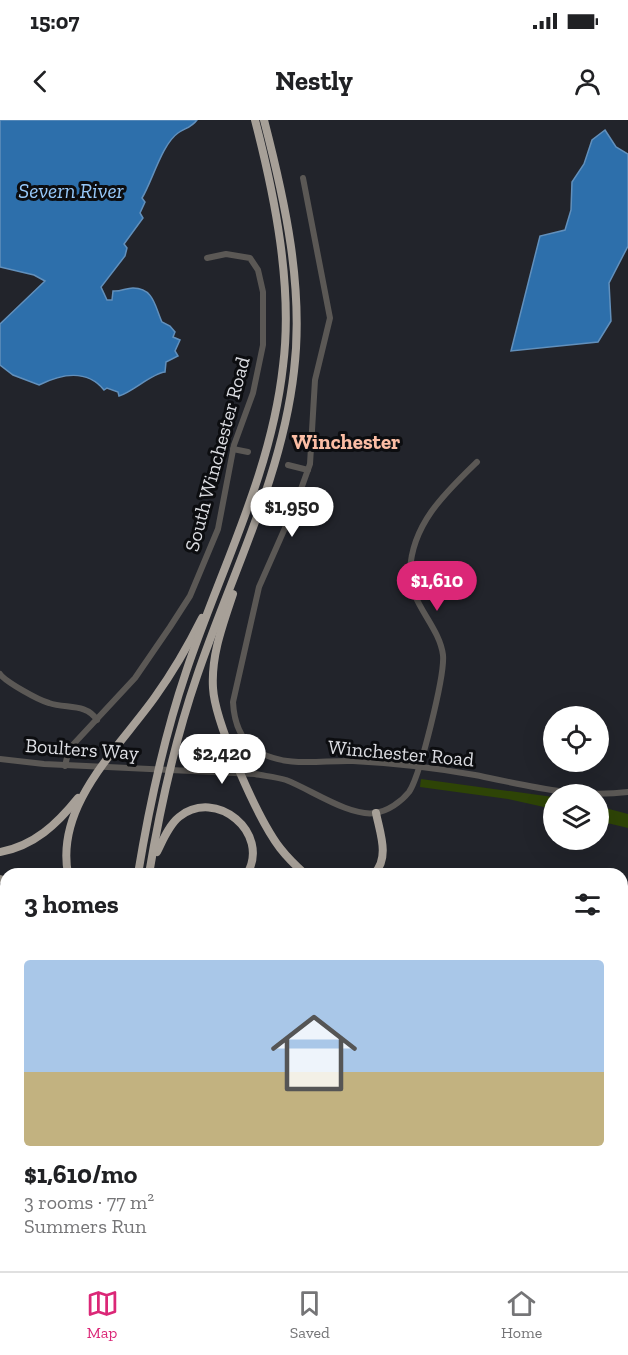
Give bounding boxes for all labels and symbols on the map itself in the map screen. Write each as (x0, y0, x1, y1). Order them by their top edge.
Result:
water label: Severn River (18, 178, 125, 203)
street label: South Winchester Road (179, 354, 255, 554)
district label: Winchester (292, 429, 400, 454)
pin: $1,950 (243, 487, 341, 538)
pin: $1,610 (388, 561, 486, 612)
street label: Boulters Way (24, 733, 140, 765)
pin: $2,420 (173, 734, 271, 785)
street label: Winchester Road (327, 735, 475, 771)

